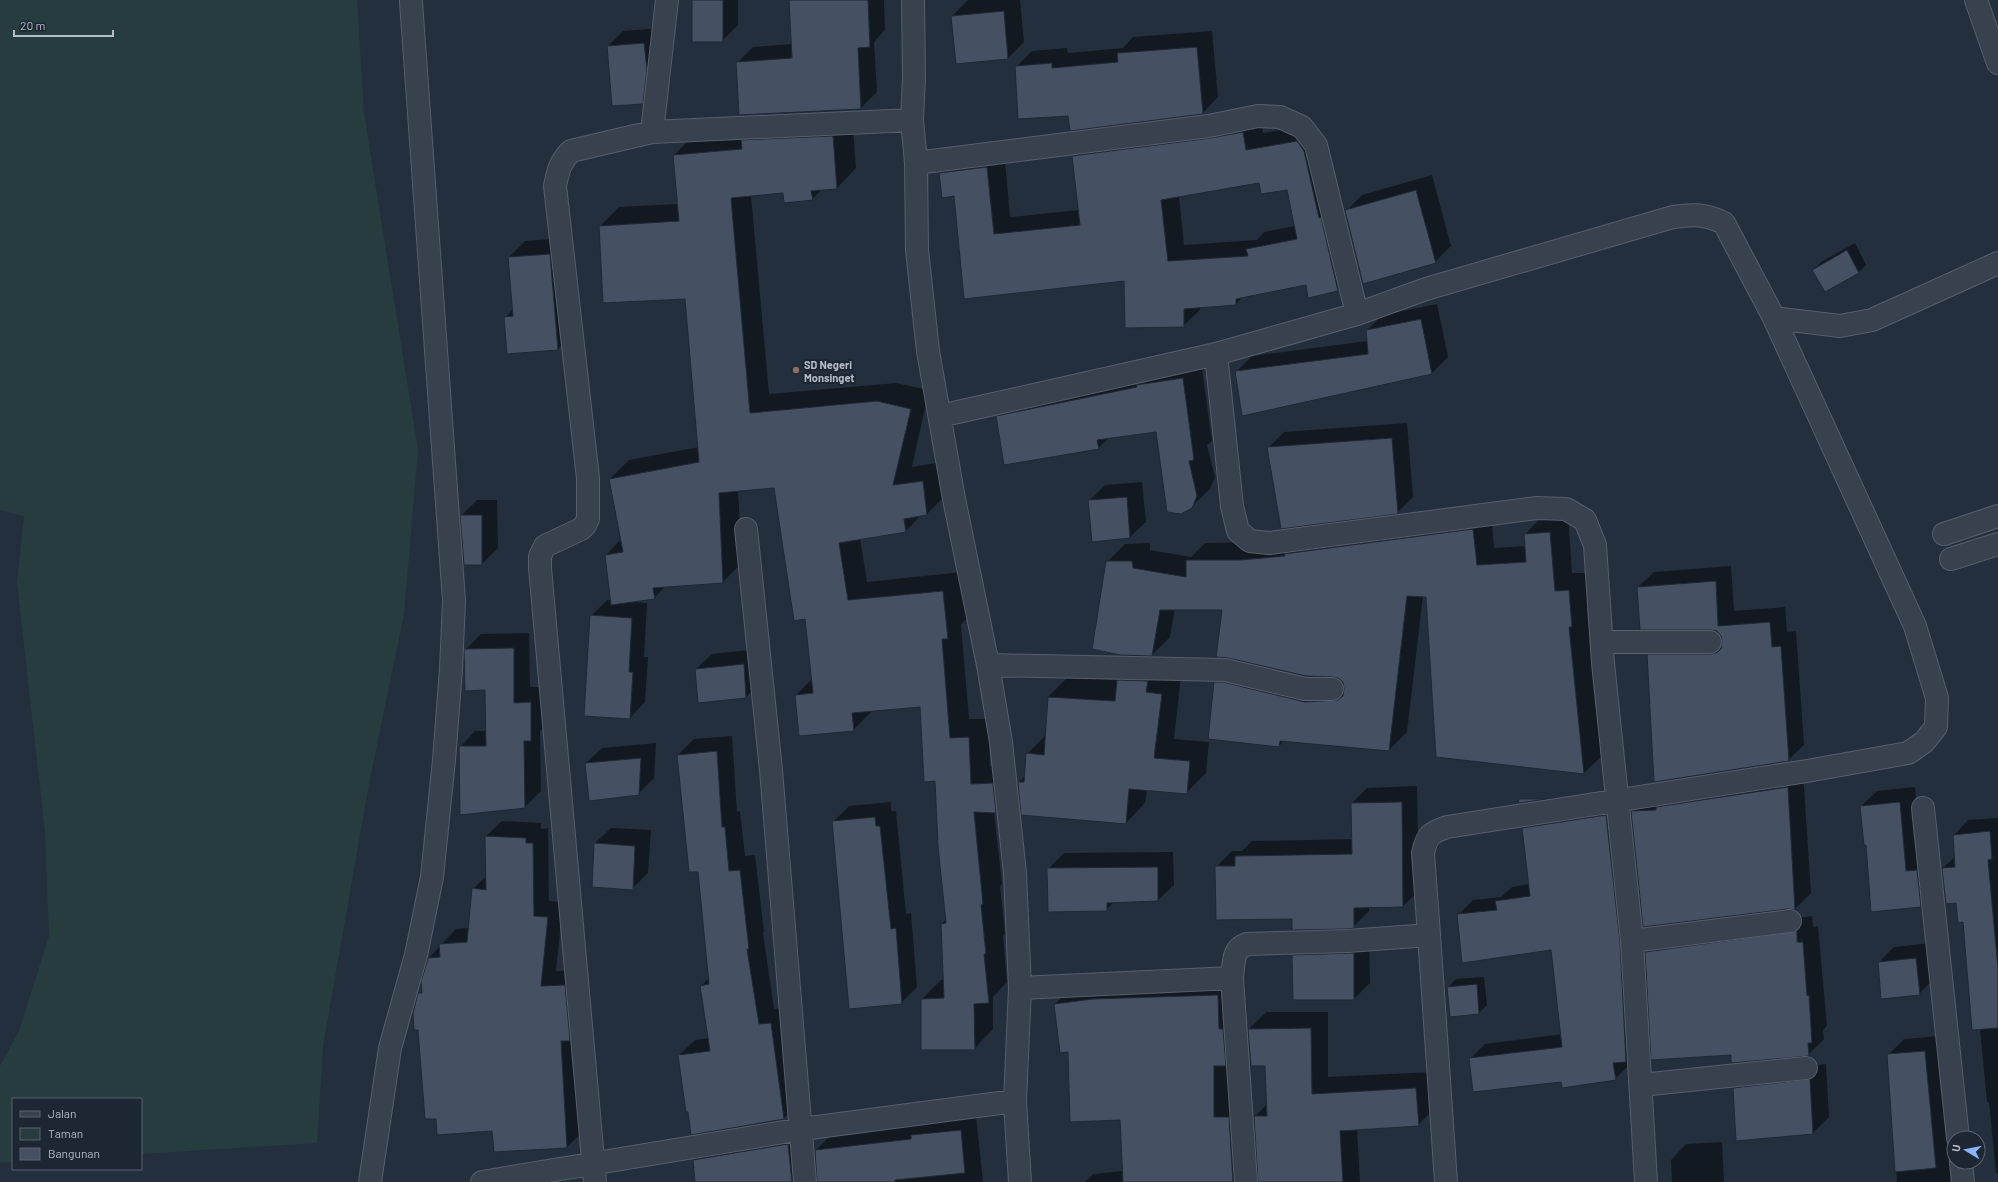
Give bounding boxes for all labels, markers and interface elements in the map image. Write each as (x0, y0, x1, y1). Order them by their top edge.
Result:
scale bar (14, 12, 113, 38)
text: 20 m (20, 18, 46, 32)
place label: SD Negeri Monsinget (804, 358, 855, 384)
marker: SD Negeri Monsinget (791, 365, 801, 375)
legend (12, 1098, 142, 1170)
text: Jalan (48, 1106, 76, 1120)
text: Taman (48, 1126, 83, 1140)
north arrow (1946, 1130, 1986, 1170)
text: U (1949, 1144, 1963, 1153)
text: Bangunan (48, 1146, 100, 1160)

